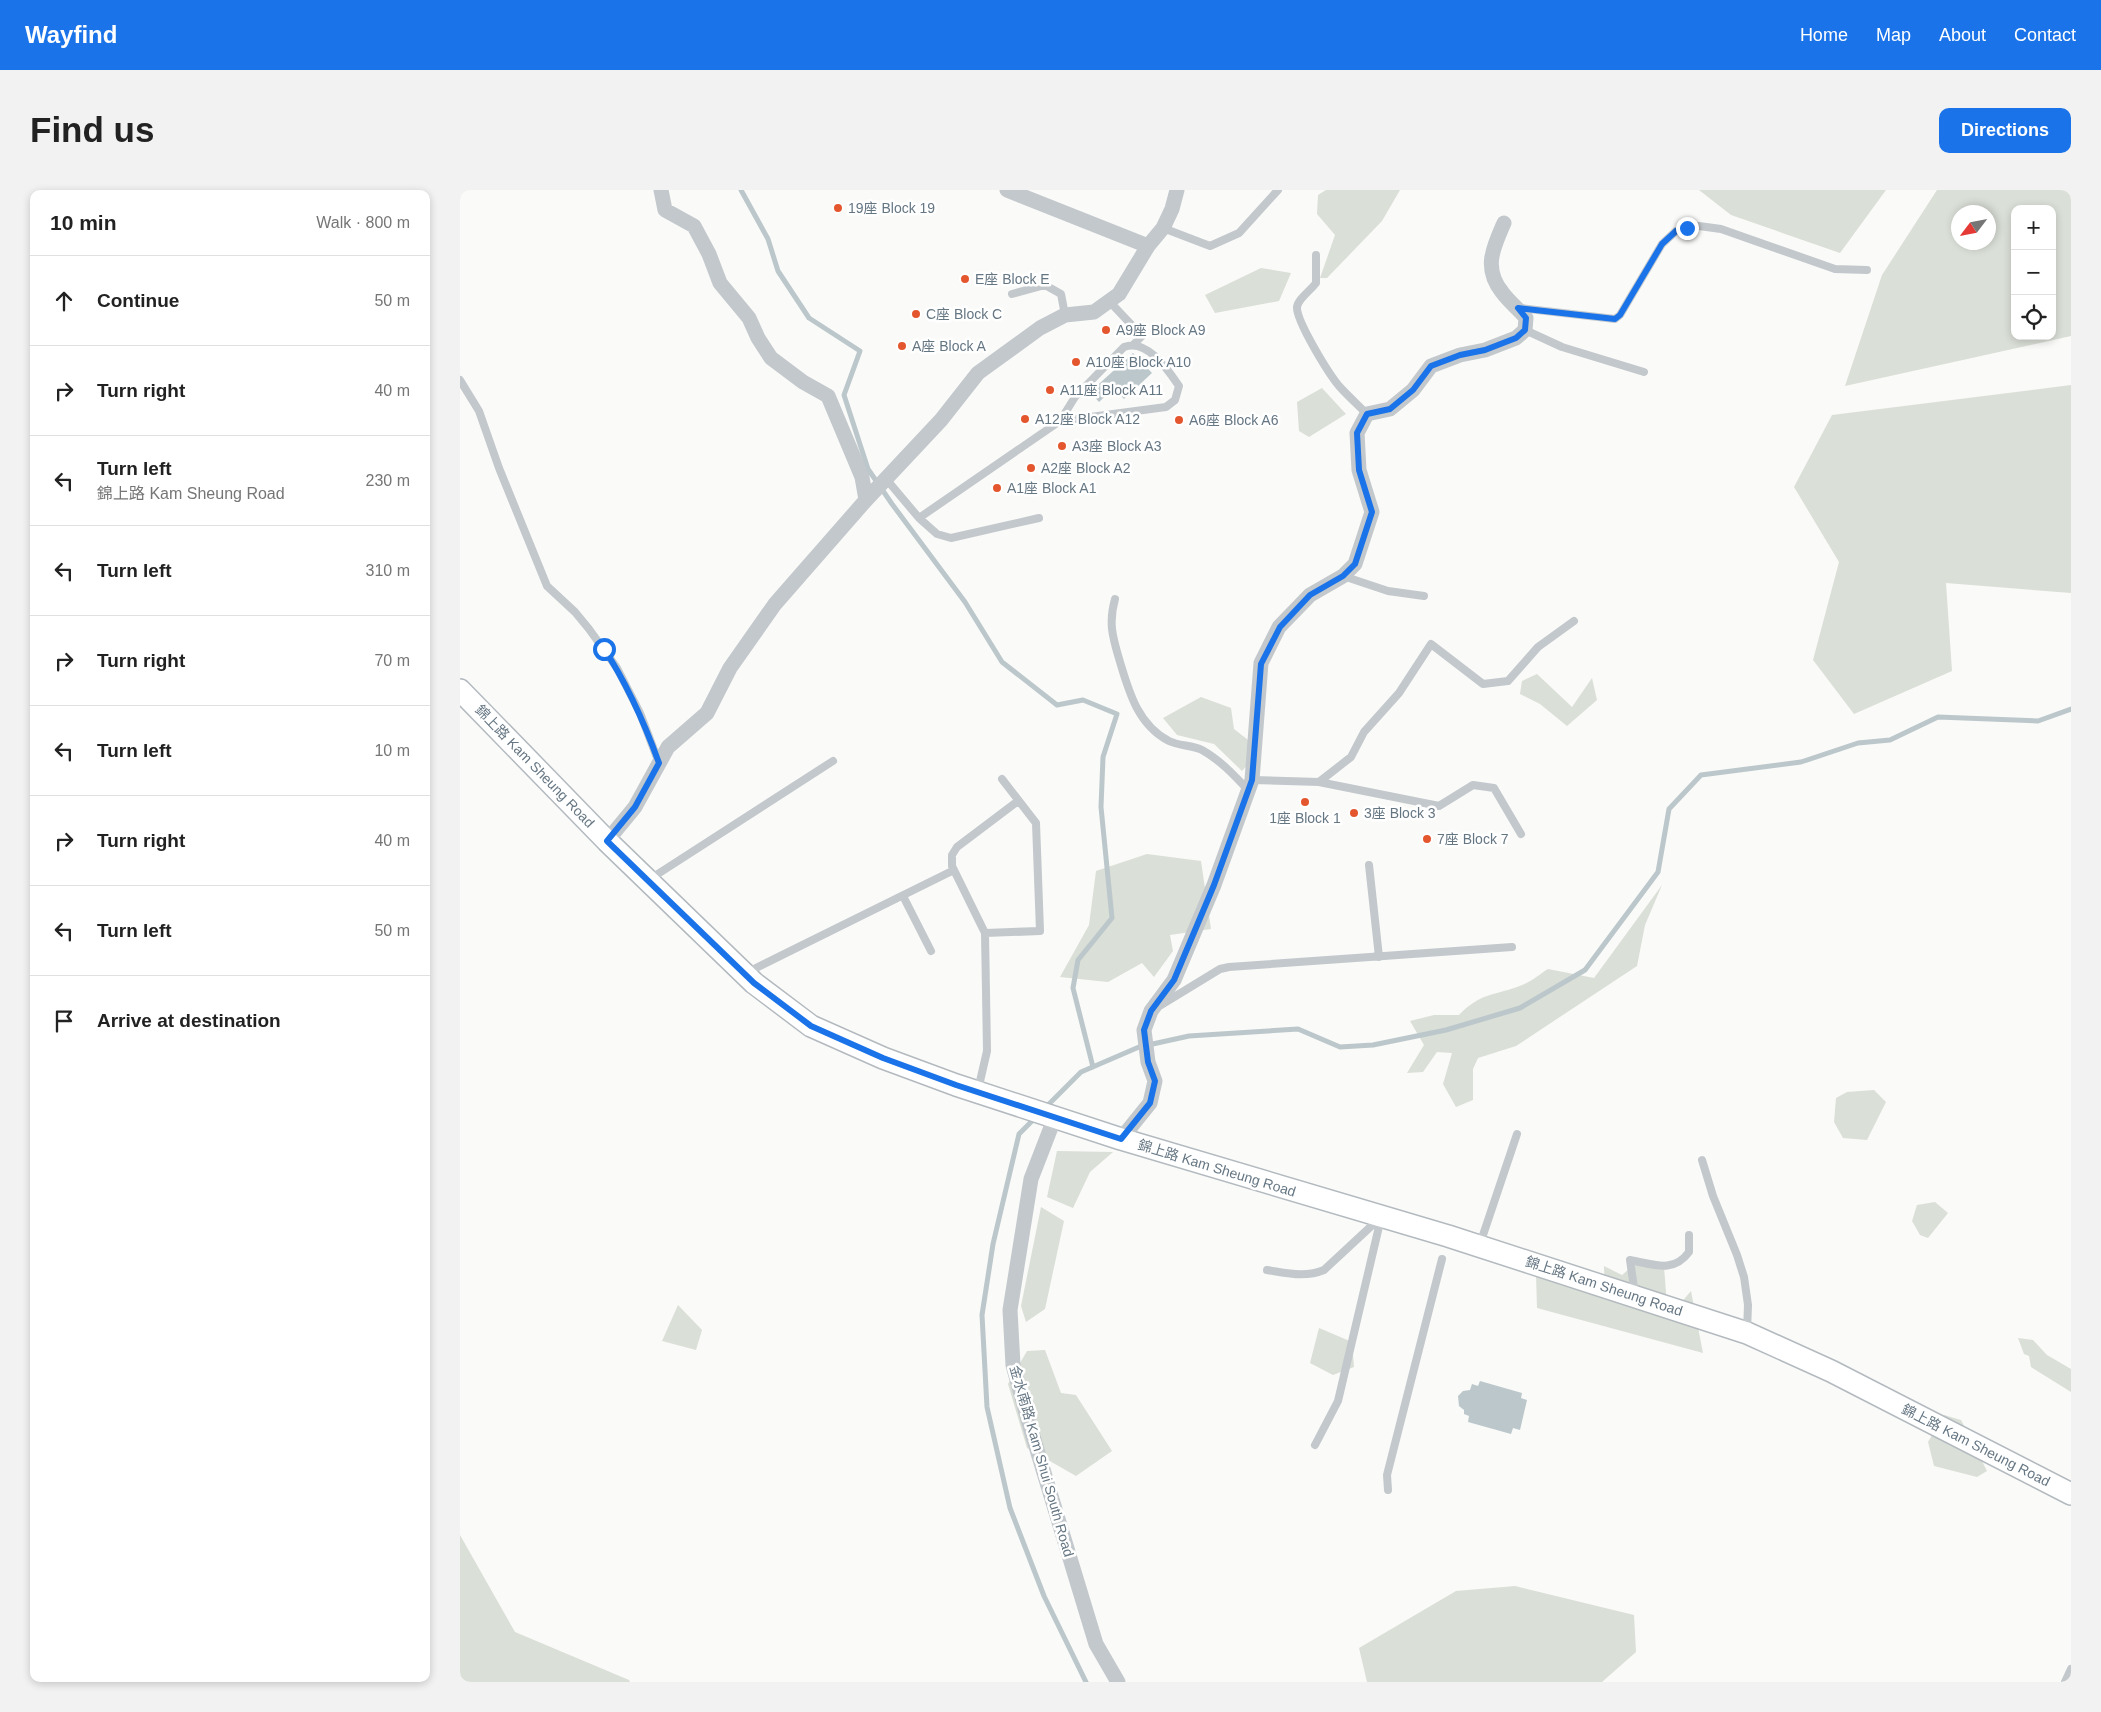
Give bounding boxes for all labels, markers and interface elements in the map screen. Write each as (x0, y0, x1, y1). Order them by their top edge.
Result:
text: Wayfind (25, 21, 117, 48)
text: Home (1800, 25, 1848, 45)
text: Map (1876, 25, 1911, 45)
text: About (1939, 25, 1986, 45)
text: Contact (2014, 25, 2076, 45)
button: Directions (1939, 108, 2071, 153)
text: Find us (30, 110, 154, 149)
place label: 19座 Block 19 (848, 200, 935, 216)
marker: 19座 Block 19 (832, 202, 844, 214)
north arrow (1951, 205, 1996, 250)
map controls (2011, 205, 2056, 340)
button: + (2011, 205, 2056, 250)
text: 10 min (50, 211, 117, 234)
text: Walk · 800 m (316, 214, 410, 231)
route end (1676, 217, 1699, 240)
button: − (2011, 250, 2056, 295)
place label: E座 Block E (975, 271, 1050, 287)
marker: E座 Block E (959, 273, 971, 285)
icon: ahead (50, 287, 78, 315)
text: Continue (97, 290, 179, 311)
text: 50 m (374, 292, 410, 309)
button: locate (2011, 295, 2056, 340)
place label: C座 Block C (926, 306, 1002, 322)
marker: C座 Block C (910, 308, 922, 320)
place label: A9座 Block A9 (1116, 322, 1206, 338)
marker: A9座 Block A9 (1100, 324, 1112, 336)
place label: A座 Block A (912, 338, 987, 354)
marker: A座 Block A (896, 340, 908, 352)
place label: A10座 Block A10 (1086, 354, 1191, 370)
marker: A10座 Block A10 (1070, 356, 1082, 368)
icon: right (50, 377, 78, 405)
text: Turn right (97, 380, 185, 401)
text: 40 m (374, 382, 410, 399)
place label: A11座 Block A11 (1060, 382, 1163, 398)
marker: A11座 Block A11 (1044, 384, 1056, 396)
place label: A12座 Block A12 (1035, 411, 1140, 427)
place label: A6座 Block A6 (1189, 412, 1279, 428)
marker: A12座 Block A12 (1019, 413, 1031, 425)
marker: A6座 Block A6 (1173, 414, 1185, 426)
place label: A3座 Block A3 (1072, 438, 1162, 454)
marker: A3座 Block A3 (1056, 440, 1068, 452)
text: Turn left (97, 458, 172, 479)
place label: A2座 Block A2 (1041, 460, 1131, 476)
marker: A2座 Block A2 (1025, 462, 1037, 474)
icon: left (50, 467, 78, 495)
text: 230 m (366, 472, 410, 489)
place label: A1座 Block A1 (1007, 480, 1097, 496)
marker: A1座 Block A1 (991, 482, 1003, 494)
text: 錦上路 Kam Sheung Road (97, 485, 285, 502)
icon: left (50, 557, 78, 585)
text: Turn left (97, 560, 172, 581)
text: 310 m (366, 562, 410, 579)
route start (593, 638, 616, 661)
icon: right (50, 647, 78, 675)
text: Turn right (97, 650, 185, 671)
text: 70 m (374, 652, 410, 669)
street label: 錦上路 Kam Sheung Road (472, 701, 598, 831)
icon: left (50, 737, 78, 765)
text: Turn left (97, 740, 172, 761)
text: 10 m (374, 742, 410, 759)
marker: 1座 Block 1 (1299, 796, 1311, 808)
place label: 3座 Block 3 (1364, 805, 1436, 821)
marker: 3座 Block 3 (1348, 807, 1360, 819)
place label: 1座 Block 1 (1269, 810, 1341, 826)
icon: right (50, 827, 78, 855)
text: Turn right (97, 830, 185, 851)
place label: 7座 Block 7 (1437, 831, 1509, 847)
text: 40 m (374, 832, 410, 849)
marker: 7座 Block 7 (1421, 833, 1433, 845)
icon: left (50, 917, 78, 945)
text: Turn left (97, 920, 172, 941)
text: 50 m (374, 922, 410, 939)
icon: arrive (50, 1007, 78, 1035)
text: Arrive at destination (97, 1010, 281, 1031)
street label: 錦上路 Kam Sheung Road (1136, 1136, 1298, 1200)
street label: 錦上路 Kam Sheung Road (1523, 1253, 1685, 1319)
street label: 金水南路 Kam Shui South Road (1007, 1363, 1077, 1559)
street label: 錦上路 Kam Sheung Road (1899, 1401, 2053, 1489)

